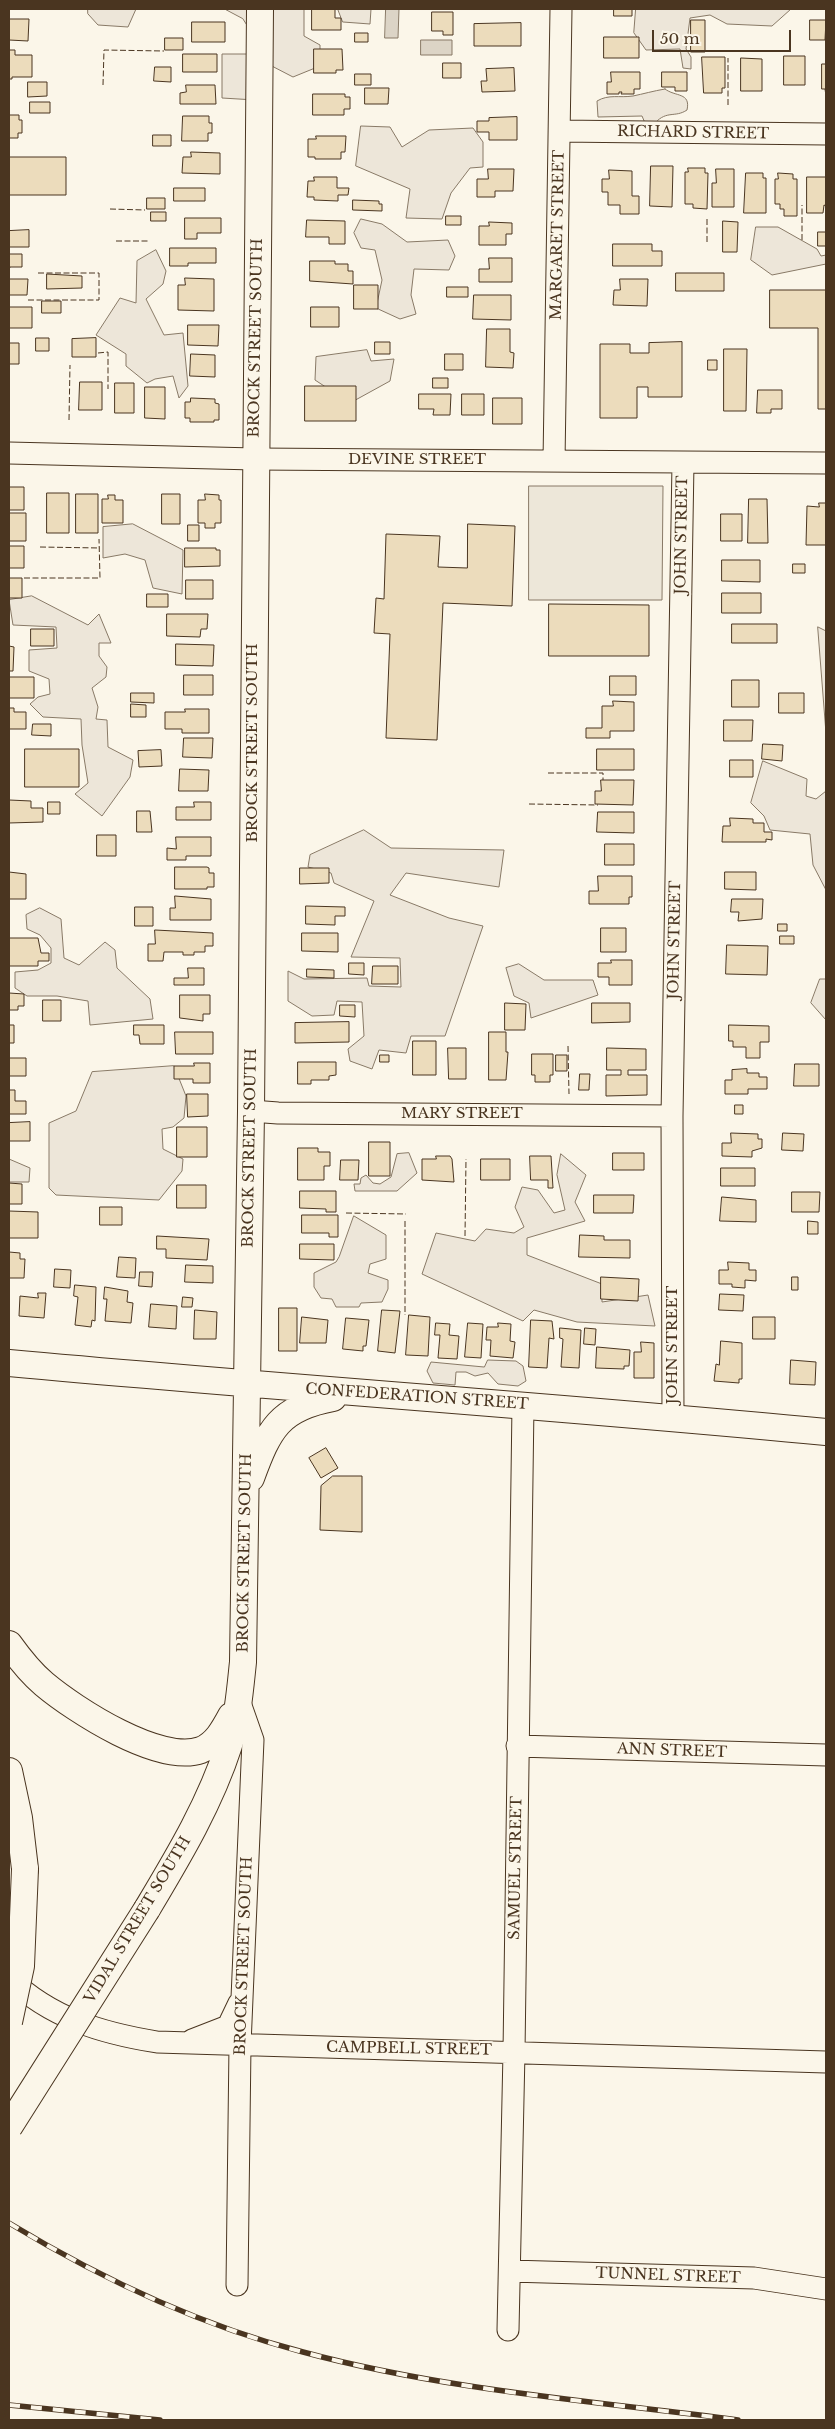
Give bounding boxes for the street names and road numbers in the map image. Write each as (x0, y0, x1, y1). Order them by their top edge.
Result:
street label: RICHARD STREET (617, 123, 769, 143)
street label: MARGARET STREET (548, 150, 568, 320)
street label: BROCK STREET SOUTH (245, 238, 267, 438)
street label: DEVINE STREET (348, 451, 486, 469)
street label: JOHN STREET (672, 475, 692, 595)
street label: BROCK STREET SOUTH (244, 643, 262, 843)
street label: JOHN STREET (665, 880, 685, 1000)
street label: BROCK STREET SOUTH (239, 1048, 261, 1248)
street label: MARY STREET (401, 1105, 523, 1123)
street label: JOHN STREET (664, 1286, 682, 1404)
street label: CONFEDERATION STREET (305, 1380, 529, 1414)
street label: BROCK STREET SOUTH (234, 1453, 256, 1653)
street label: ANN STREET (617, 1740, 727, 1762)
street label: SAMUEL STREET (506, 1796, 526, 1940)
street label: VIDAL STREET SOUTH (81, 1833, 195, 2007)
street label: BROCK STREET SOUTH (232, 1856, 256, 2056)
street label: CAMPBELL STREET (326, 2039, 492, 2059)
street label: TUNNEL STREET (595, 2264, 741, 2288)

